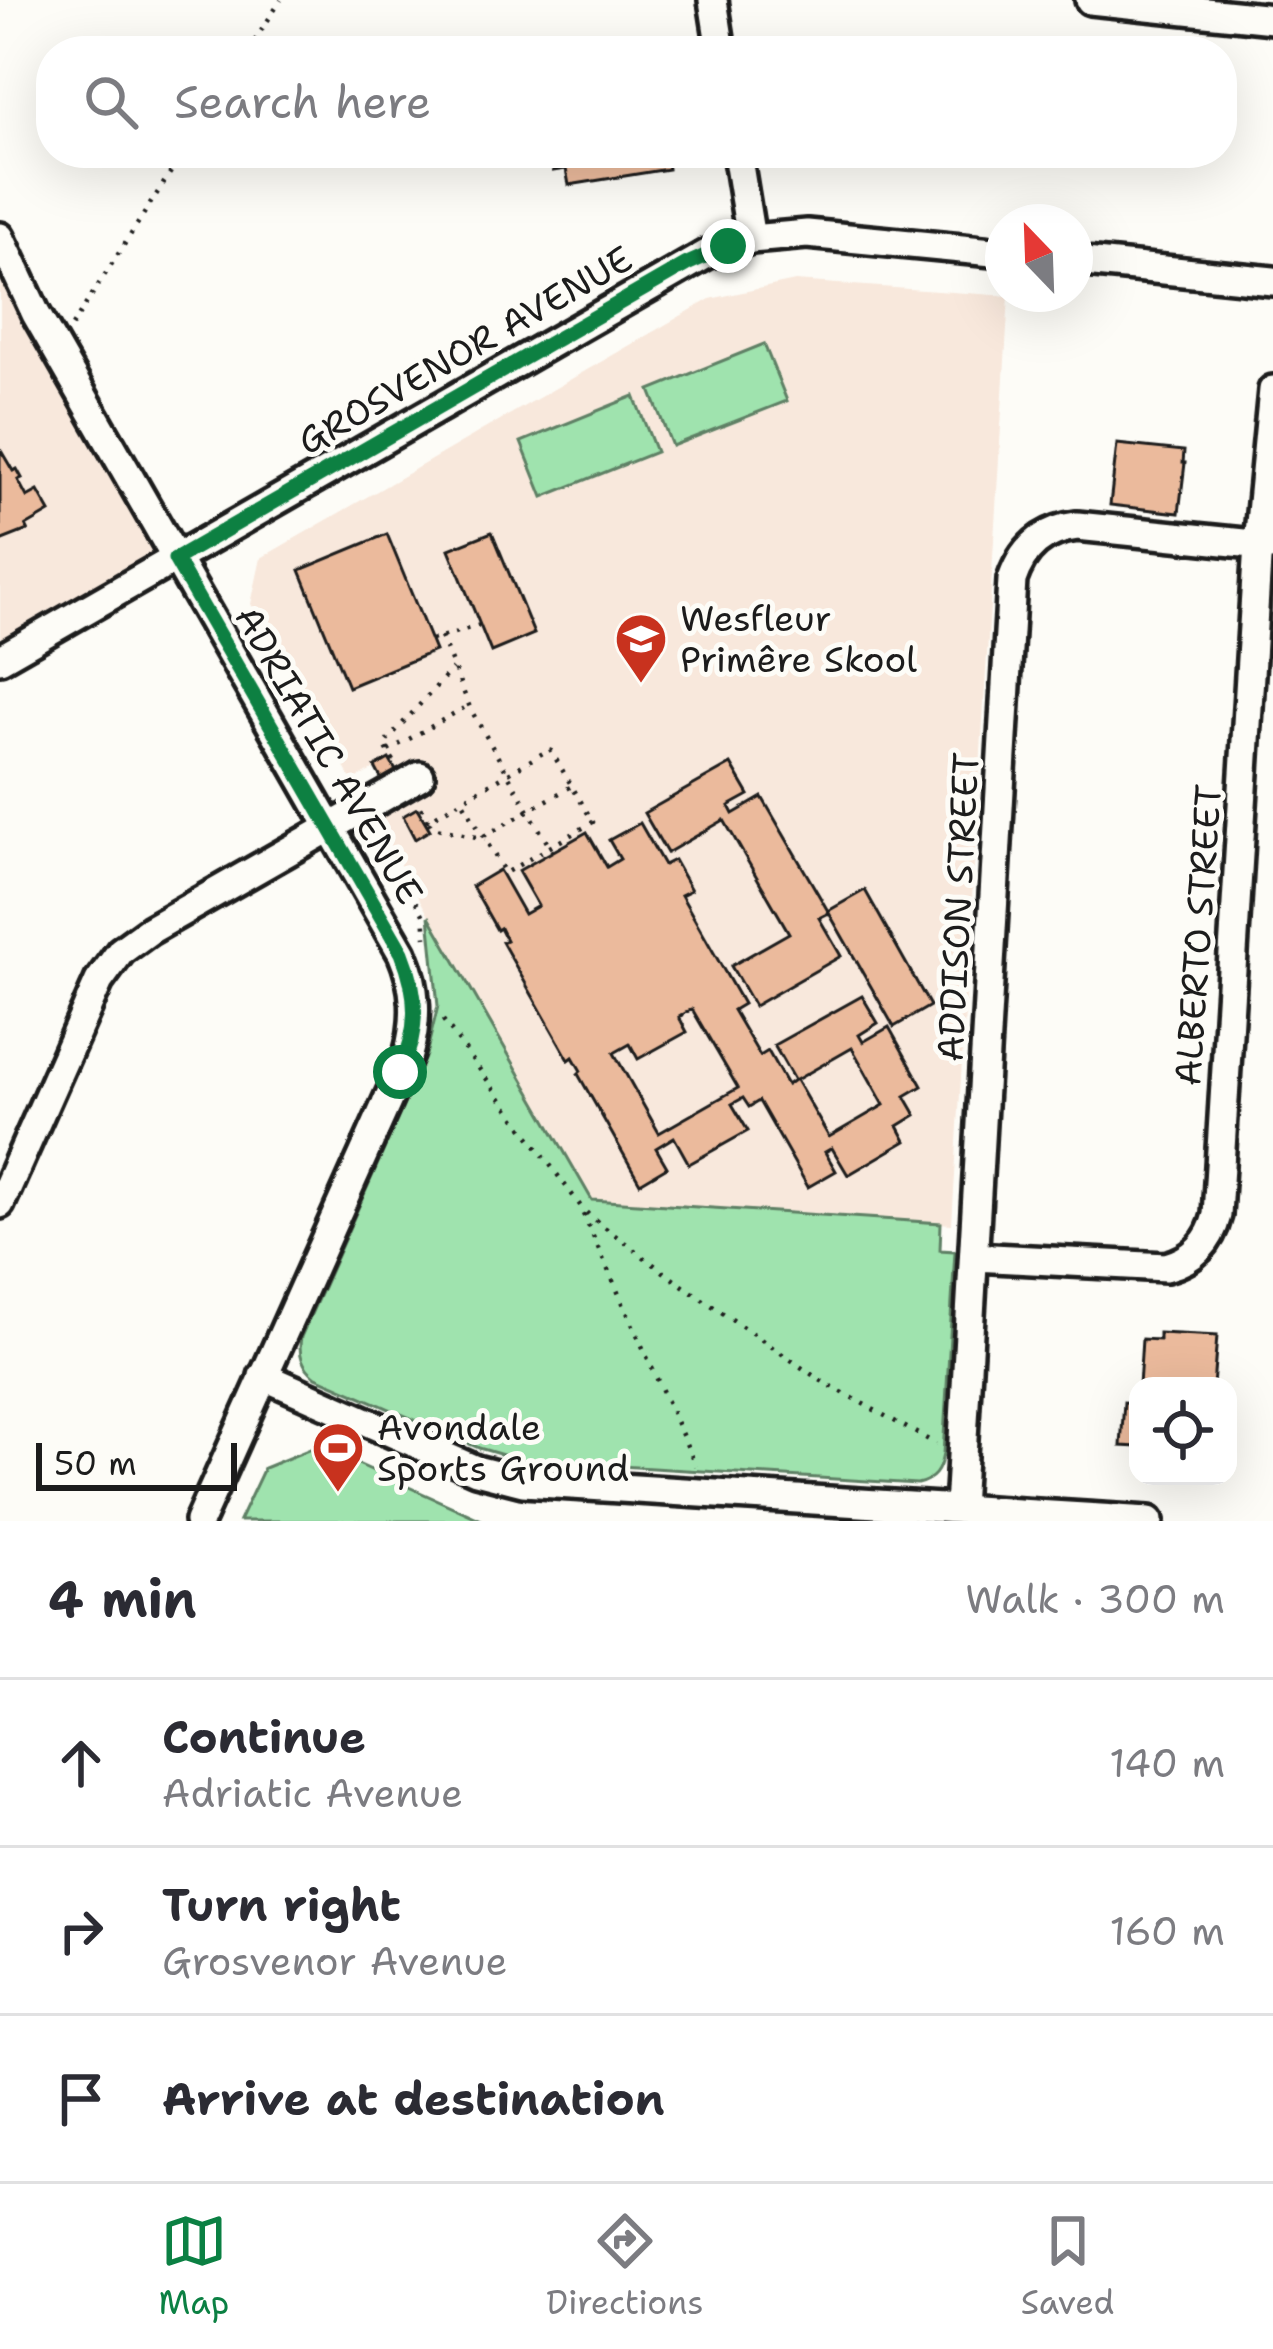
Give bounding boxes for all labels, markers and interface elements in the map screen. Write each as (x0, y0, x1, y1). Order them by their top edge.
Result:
search box (36, 36, 1237, 168)
icon: search (78, 69, 144, 135)
text: Search here (174, 72, 431, 132)
north arrow (985, 204, 1093, 312)
route end (701, 219, 755, 273)
street label: GROSVENOR AVENUE (289, 234, 641, 466)
place label: Wesfleur Primêre Skool (680, 594, 917, 684)
street label: ADRIATIC AVENUE (224, 597, 434, 913)
school or university icon: Wesfleur Primêre Skool (613, 611, 669, 685)
street label: ADDISON STREET (925, 751, 991, 1063)
street label: ALBERTO STREET (1163, 783, 1233, 1087)
route start (373, 1045, 427, 1099)
map controls (1129, 1377, 1237, 1485)
button: locate (1129, 1377, 1237, 1485)
place label: Avondale Sports Ground (377, 1403, 629, 1493)
sports icon: Avondale Sports Ground (310, 1420, 366, 1494)
scale bar (36, 1437, 237, 1490)
text: 50 m (54, 1441, 137, 1486)
text: 4 min (48, 1565, 197, 1633)
text: Walk · 300 m (965, 1573, 1225, 1625)
text: Continue (162, 1707, 366, 1767)
icon: ahead (48, 1730, 114, 1796)
text: 140 m (1109, 1737, 1225, 1789)
text: Adriatic Avenue (162, 1767, 463, 1819)
text: Turn right (162, 1875, 401, 1935)
icon: right (48, 1898, 114, 1964)
text: 160 m (1110, 1905, 1225, 1957)
text: Grosvenor Avenue (162, 1935, 508, 1987)
icon: arrive (48, 2066, 114, 2132)
text: Arrive at destination (162, 2069, 665, 2129)
tab: Map (159, 2208, 229, 2325)
tab: Directions (546, 2208, 704, 2325)
tab: Saved (1021, 2208, 1114, 2325)

